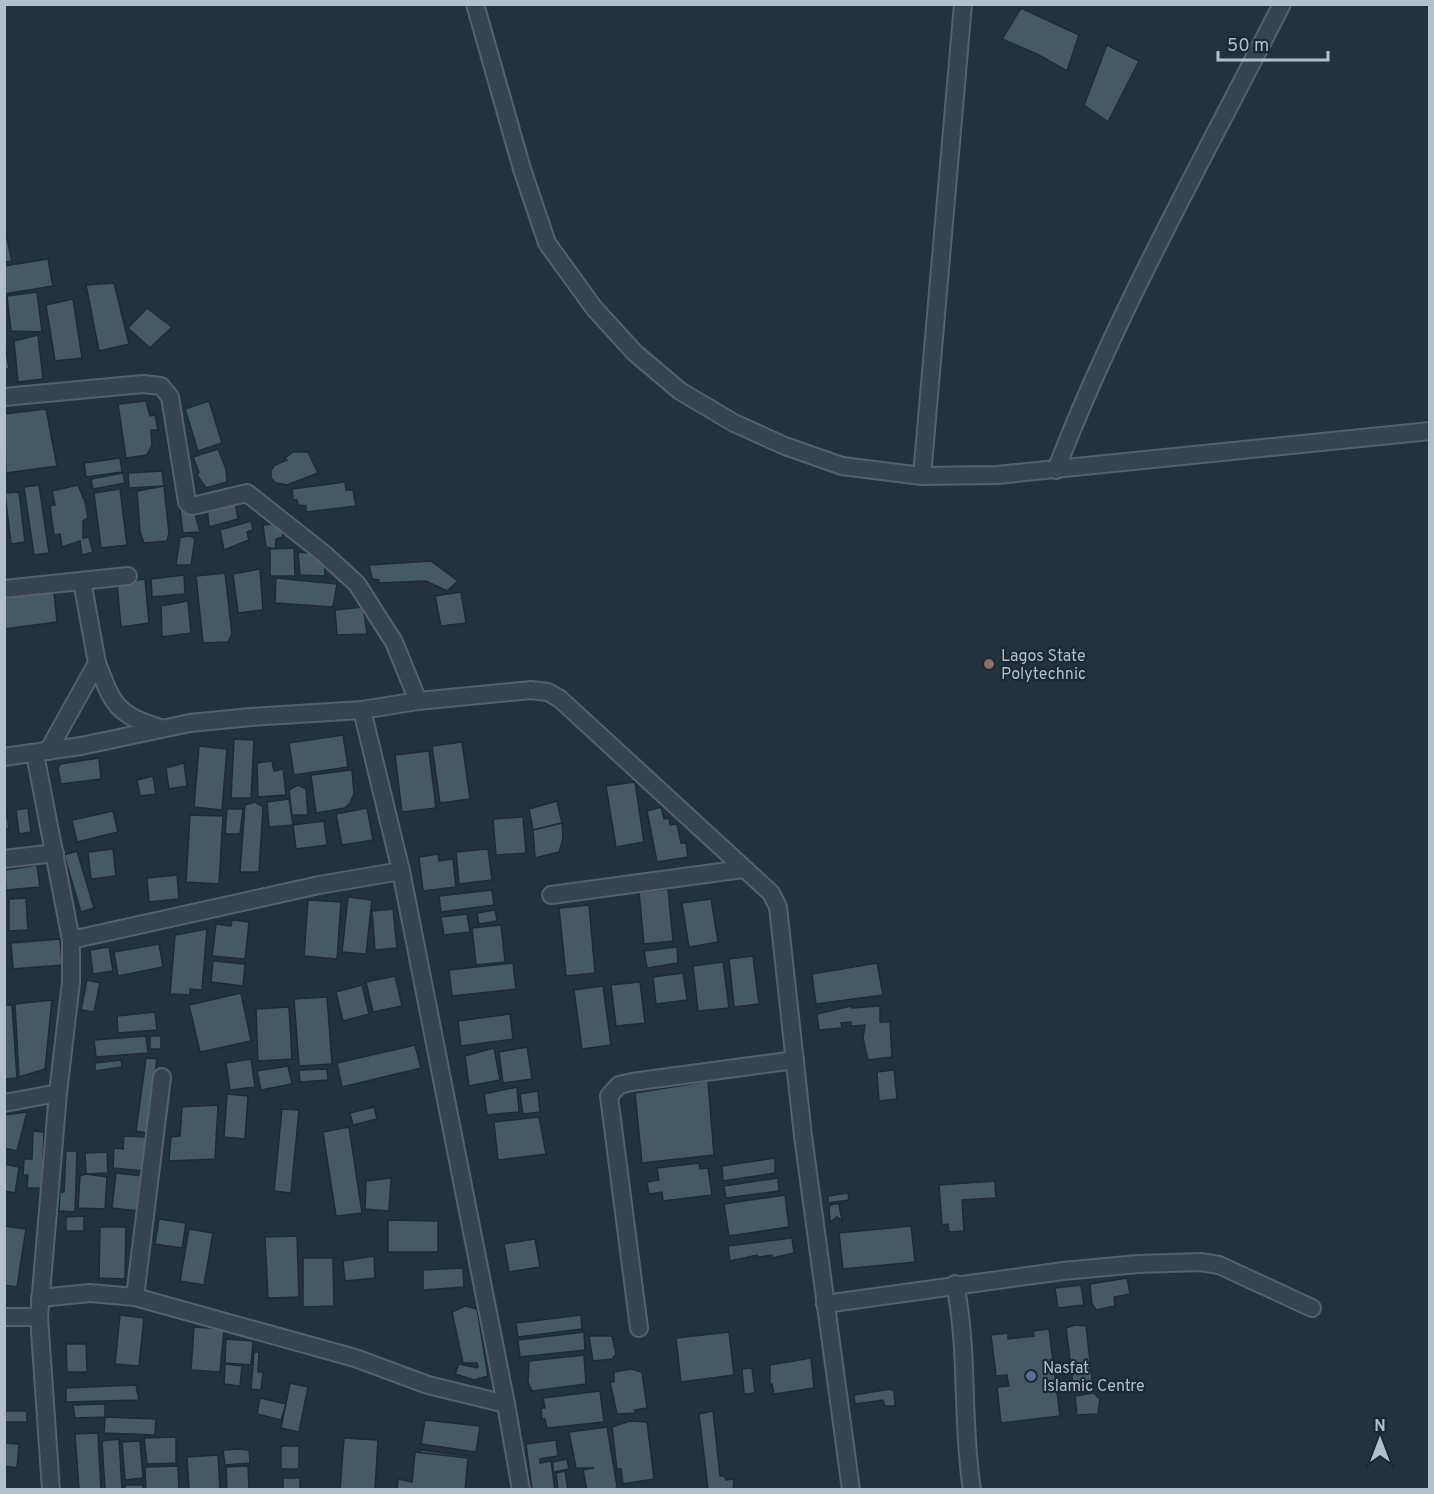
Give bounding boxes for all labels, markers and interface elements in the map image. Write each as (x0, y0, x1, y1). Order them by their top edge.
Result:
scale bar (1218, 24, 1328, 62)
text: 50 m (1227, 35, 1269, 58)
place label: Lagos State Polytechnic (1001, 647, 1086, 685)
marker: Lagos State Polytechnic (982, 657, 996, 671)
place label: Nasfat Islamic Centre (1043, 1359, 1145, 1397)
marker: Nasfat Islamic Centre (1024, 1369, 1038, 1383)
north arrow (1350, 1410, 1410, 1470)
text: N (1374, 1417, 1386, 1437)

